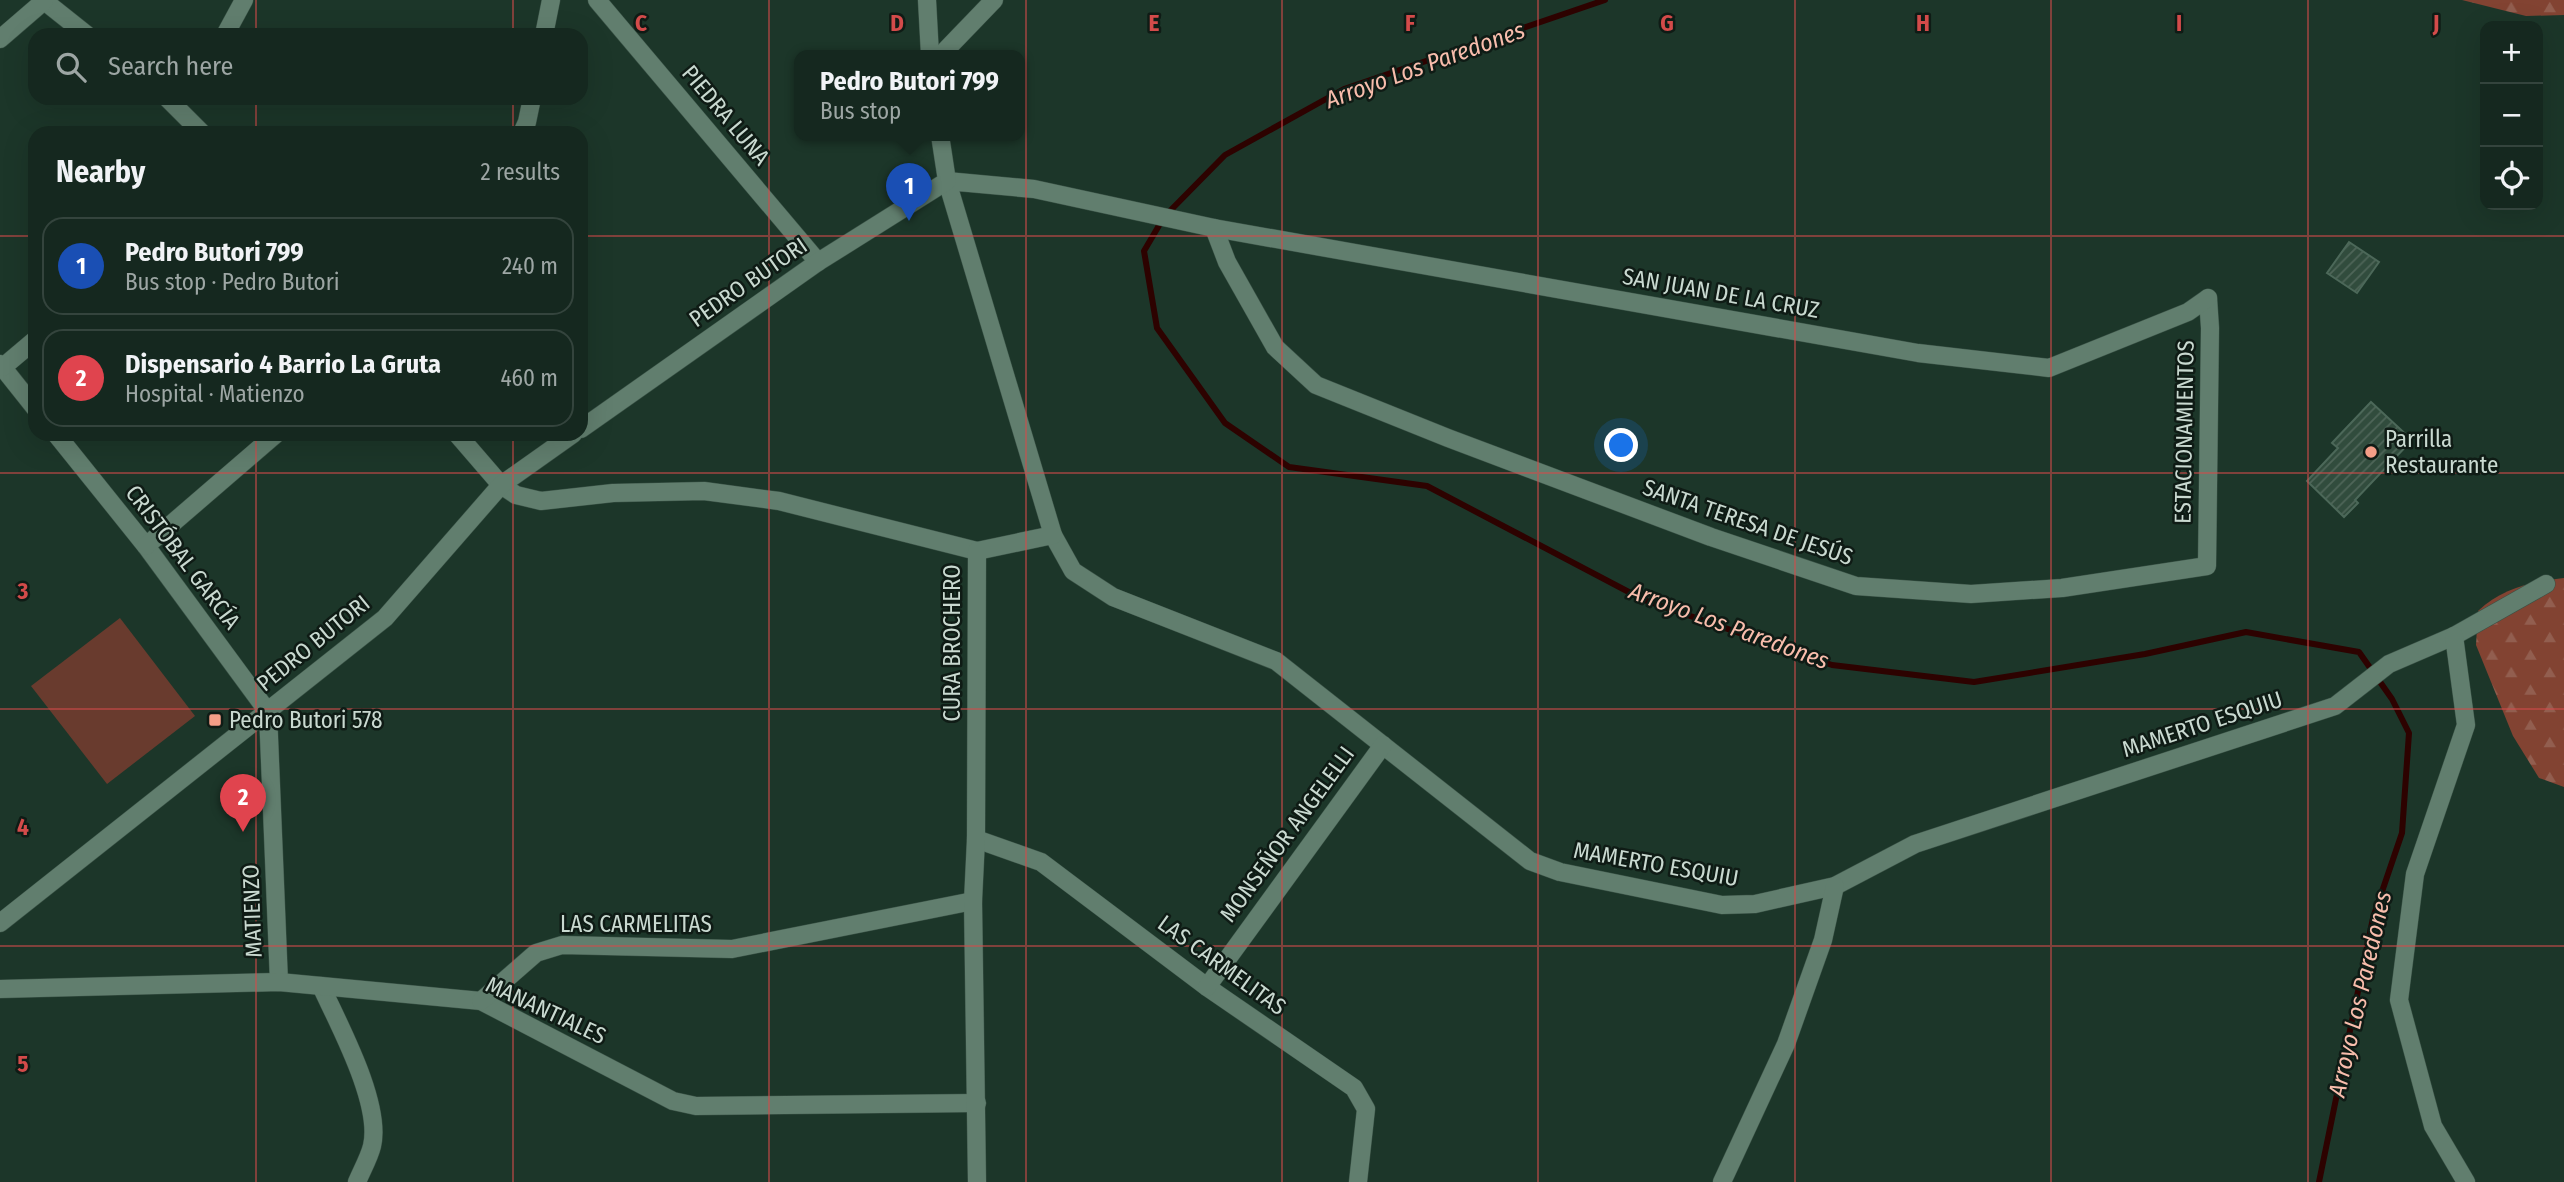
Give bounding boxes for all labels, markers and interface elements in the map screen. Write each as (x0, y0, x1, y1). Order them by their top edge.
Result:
text: C (635, 9, 647, 37)
text: D (890, 9, 904, 37)
text: E (1149, 9, 1160, 37)
text: F (1405, 9, 1415, 37)
text: G (1660, 9, 1674, 37)
text: H (1916, 9, 1930, 37)
text: I (2176, 9, 2182, 37)
text: J (2432, 9, 2439, 37)
water label: Arroyo Los Paredones (1321, 16, 1529, 114)
map controls (2480, 21, 2543, 210)
button: + (2480, 21, 2543, 84)
search box (28, 28, 588, 105)
icon: search (52, 48, 90, 86)
popup (794, 50, 1025, 141)
text: Search here (108, 51, 233, 82)
street label: PIEDRA LUNA (676, 59, 776, 171)
text: Pedro Butori 799 (820, 66, 999, 97)
button: − (2480, 84, 2543, 147)
text: Bus stop (820, 97, 901, 125)
button: locate (2480, 147, 2543, 210)
text: Nearby (56, 154, 145, 190)
text: 2 results (480, 158, 560, 186)
pin: 1 (886, 163, 932, 221)
street label: PEDRO BUTORI (684, 231, 812, 333)
text: Pedro Butori 799 (125, 237, 304, 268)
text: 1 (76, 252, 86, 280)
text: 240 m (502, 252, 558, 280)
street label: SAN JUAN DE LA CRUZ (1620, 262, 1822, 324)
text: Bus stop · Pedro Butori (125, 268, 339, 296)
street label: ESTACIONAMIENTOS (2168, 340, 2200, 524)
text: Dispensario 4 Barrio La Gruta (125, 349, 441, 380)
text: 2 (76, 364, 86, 392)
text: 460 m (500, 364, 558, 392)
text: Hospital · Matienzo (125, 380, 305, 408)
place label: Parrilla Restaurante (2385, 425, 2498, 479)
your location (1604, 428, 1638, 462)
marker: Parrilla Restaurante (2363, 444, 2379, 460)
street label: SANTA TERESA DE JESÚS (1639, 472, 1857, 571)
street label: CRISTÓBAL GARCÍA (120, 479, 247, 635)
street label: CURA BROCHERO (938, 564, 966, 722)
text: 3 (17, 577, 29, 605)
water label: Arroyo Los Paredones (1625, 577, 1833, 675)
street label: PEDRO BUTORI (251, 589, 375, 697)
street label: MAMERTO ESQUIU (2118, 685, 2286, 763)
place label: Pedro Butori 578 (229, 706, 382, 734)
marker: Pedro Butori 578 (207, 712, 223, 728)
street label: MONSEÑOR ANGELELLI (1214, 741, 1360, 927)
pin: 2 (220, 774, 266, 832)
text: 4 (17, 813, 29, 841)
street label: MAMERTO ESQUIU (1571, 836, 1741, 892)
street label: MATIENZO (236, 864, 268, 958)
water label: Arroyo Los Paredones (2322, 888, 2397, 1101)
street label: LAS CARMELITAS (1152, 909, 1292, 1021)
street label: LAS CARMELITAS (560, 910, 712, 938)
street label: MANANTIALES (481, 970, 611, 1050)
text: 5 (17, 1050, 29, 1078)

